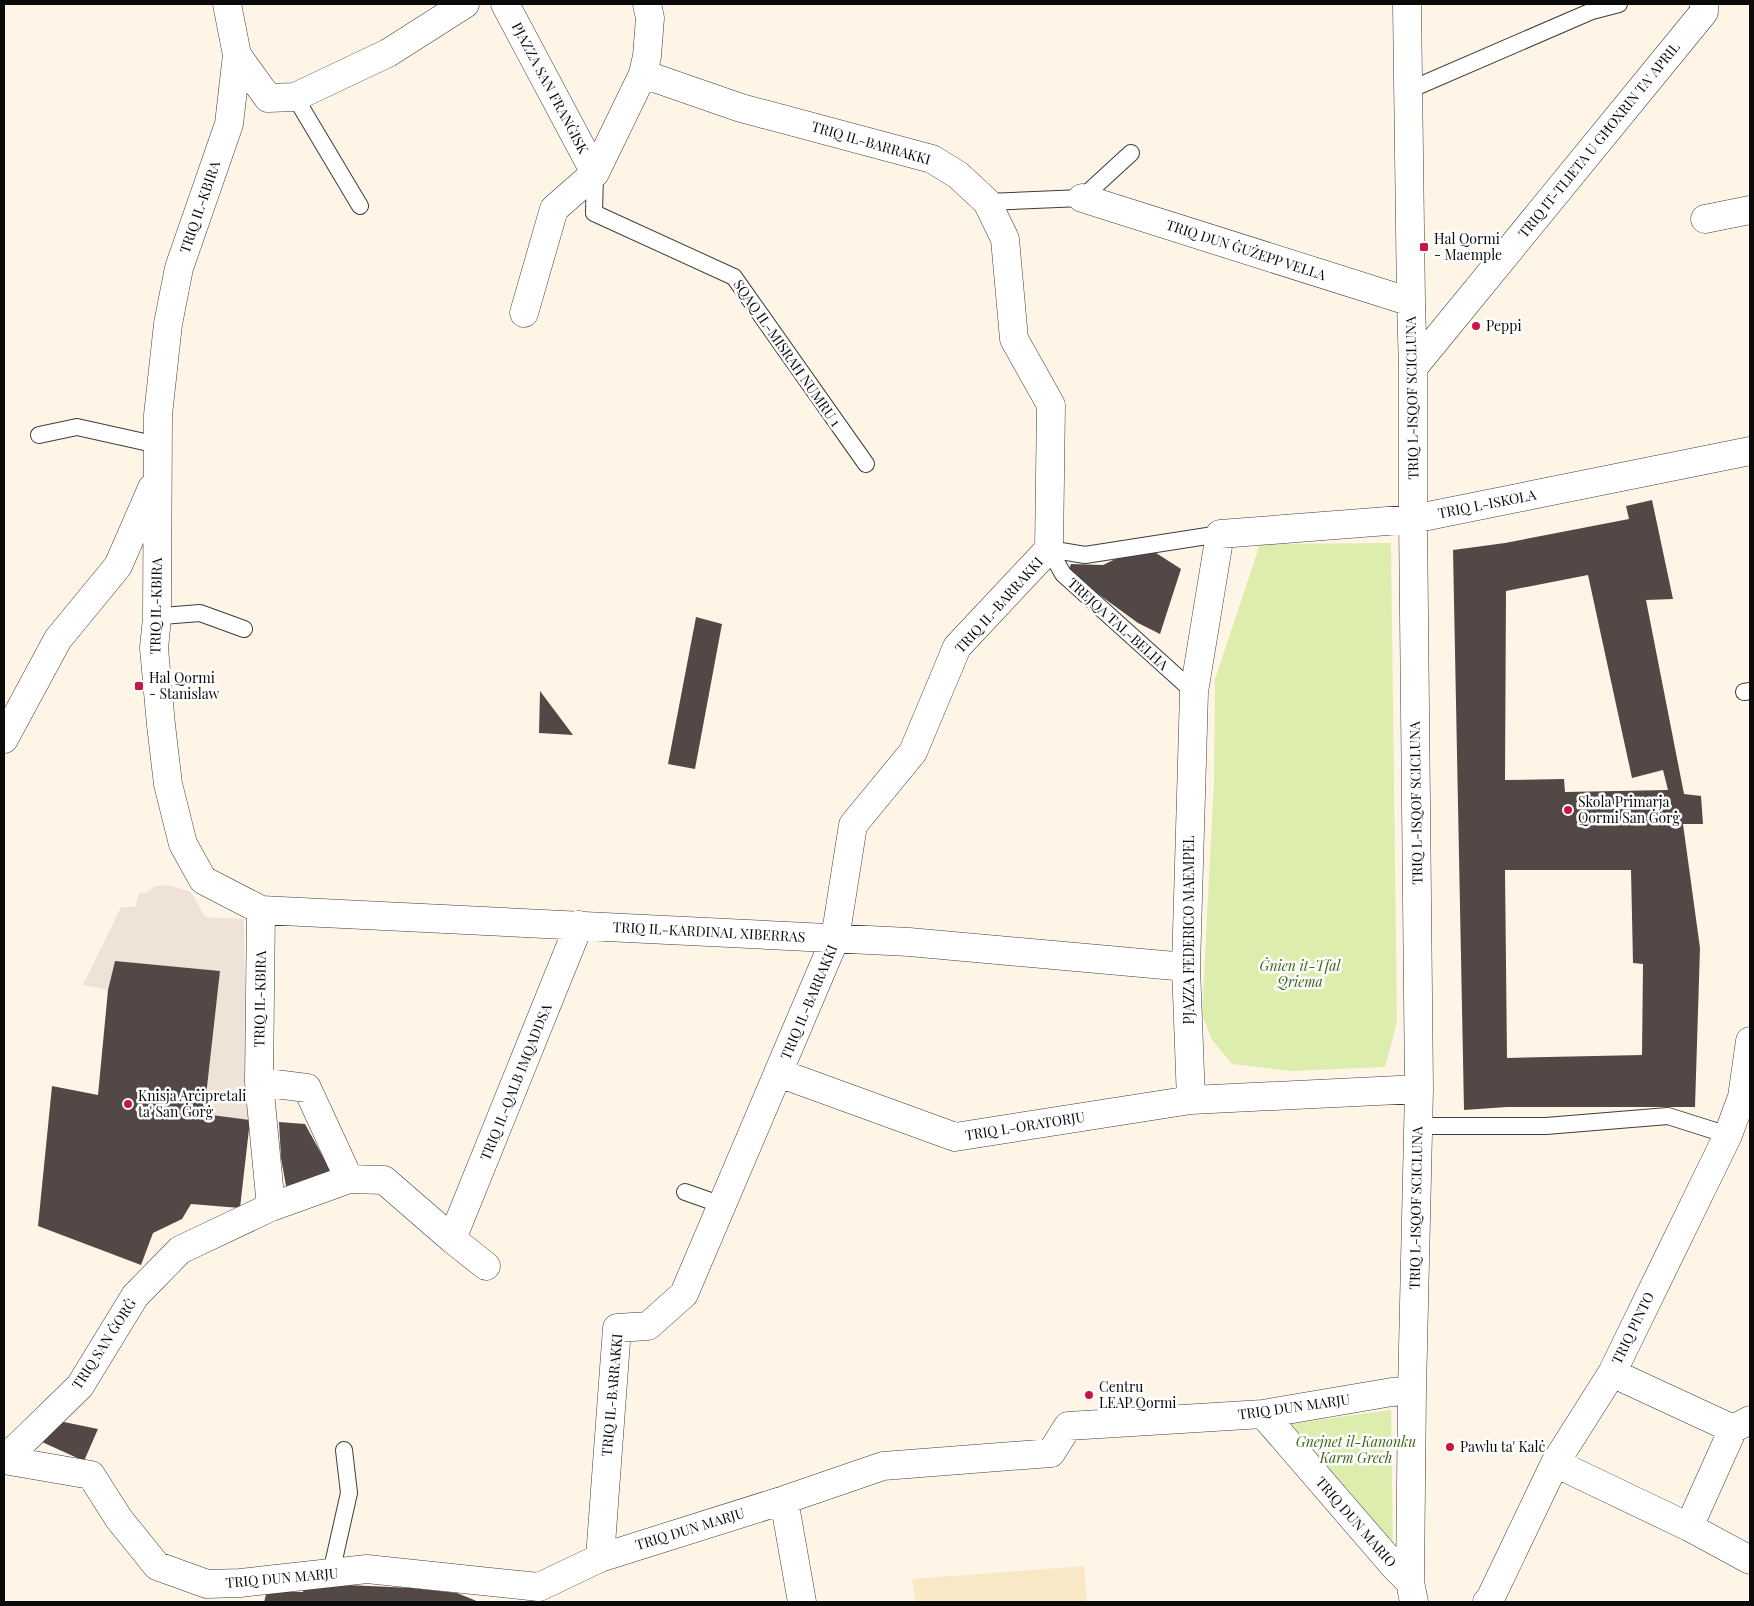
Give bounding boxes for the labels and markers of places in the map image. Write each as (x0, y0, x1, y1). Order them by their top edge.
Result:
place label: Ħal Qormi - Maemple (1434, 229, 1502, 264)
marker: Ħal Qormi - Maemple (1418, 241, 1430, 253)
place label: Peppi (1486, 316, 1522, 335)
marker: Peppi (1470, 320, 1482, 332)
place label: Ħal Qormi - Stanislaw (149, 668, 220, 703)
marker: Ħal Qormi - Stanislaw (133, 680, 145, 692)
place label: Skola Primarja Qormi San Ġorġ (1578, 792, 1680, 827)
marker: Skola Primarja Qormi San Ġorġ (1562, 804, 1574, 816)
place label: Knisja Arċipretali ta' San Ġorġ (138, 1086, 246, 1121)
marker: Knisja Arċipretali ta' San Ġorġ (122, 1098, 134, 1110)
place label: Centru LEAP Qormi (1099, 1377, 1176, 1412)
marker: Centru LEAP Qormi (1083, 1389, 1095, 1401)
place label: Pawlu ta' Kalċ (1460, 1437, 1545, 1456)
marker: Pawlu ta' Kalċ (1444, 1441, 1456, 1453)

